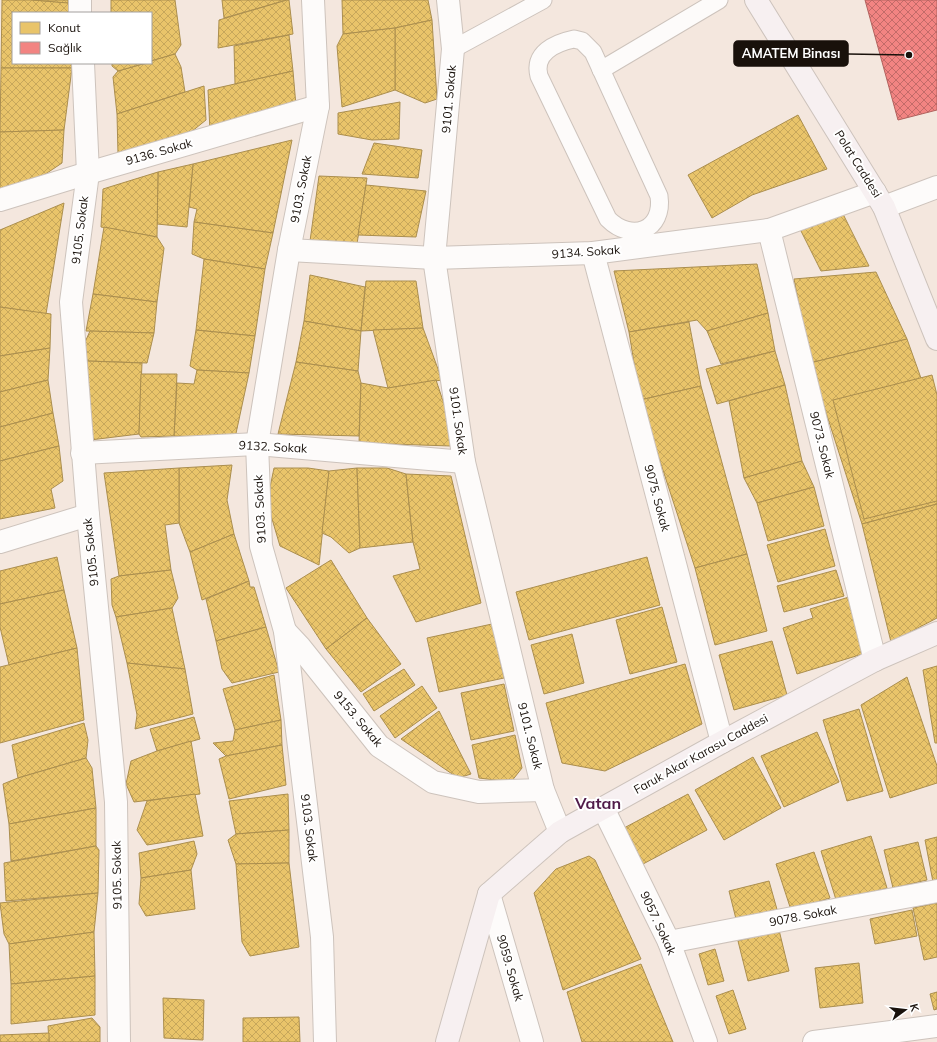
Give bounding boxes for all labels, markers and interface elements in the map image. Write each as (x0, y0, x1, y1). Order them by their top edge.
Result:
legend (12, 12, 152, 64)
text: Konut (48, 20, 80, 35)
text: Sağlık (48, 40, 83, 55)
callout: AMATEM Binası (734, 41, 848, 66)
text: AMATEM Binası (742, 45, 840, 61)
street label: 9101. Sokak (438, 63, 459, 134)
street label: Polat Caddesi (832, 127, 885, 200)
street label: 9136. Sokak (124, 135, 195, 168)
street label: 9103. Sokak (287, 153, 315, 224)
street label: 9105. Sokak (68, 194, 91, 265)
street label: 9134. Sokak (551, 242, 621, 261)
street label: 9101. Sokak (446, 386, 471, 457)
street label: 9073. Sokak (807, 410, 838, 481)
street label: 9132. Sokak (238, 437, 308, 456)
street label: 9075. Sokak (641, 463, 674, 534)
street label: 9103. Sokak (250, 474, 269, 544)
street label: 9105. Sokak (79, 516, 102, 587)
street label: 9153. Sokak (331, 688, 387, 750)
street label: 9101. Sokak (515, 701, 546, 772)
street label: Faruk Akar Karasu Caddesi (631, 710, 771, 797)
street label: 9103. Sokak (298, 793, 321, 864)
district label: Vatan (574, 793, 621, 813)
street label: 9105. Sokak (108, 840, 125, 909)
street label: 9057. Sokak (637, 889, 680, 958)
street label: 9078. Sokak (768, 901, 839, 929)
street label: 9059. Sokak (494, 933, 527, 1004)
north arrow (885, 990, 925, 1030)
text: K (907, 1002, 923, 1013)

